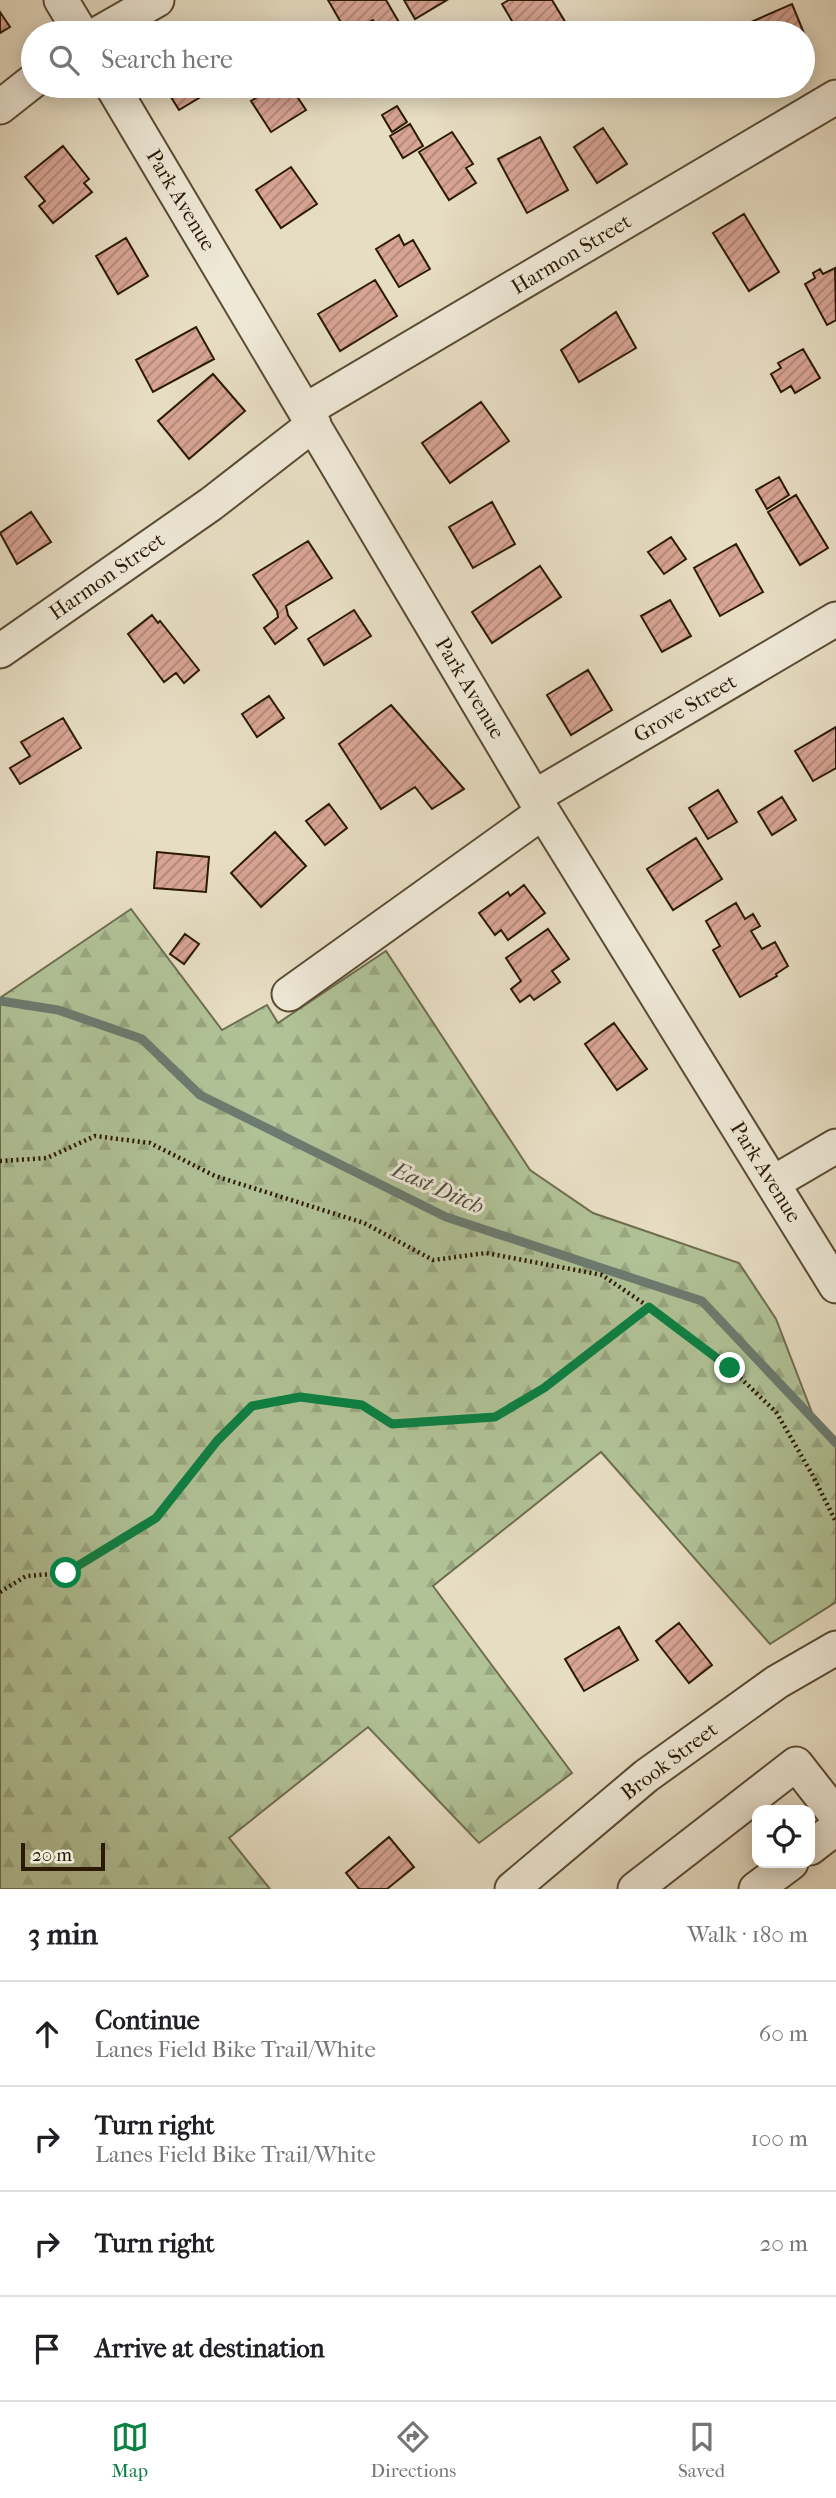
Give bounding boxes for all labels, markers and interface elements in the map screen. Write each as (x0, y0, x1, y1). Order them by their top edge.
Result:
search box (21, 21, 815, 98)
icon: search (45, 41, 83, 79)
text: Search here (101, 44, 233, 75)
street label: Park Avenue (141, 145, 221, 255)
street label: Harmon Street (507, 209, 636, 299)
street label: Harmon Street (45, 527, 170, 625)
street label: Park Avenue (430, 633, 510, 743)
street label: Grove Street (629, 669, 741, 747)
street label: Park Avenue (726, 1117, 806, 1227)
water label: East Ditch (386, 1155, 488, 1220)
route end (714, 1352, 745, 1383)
route start (50, 1557, 81, 1588)
street label: Brook Street (616, 1717, 722, 1805)
map controls (752, 1805, 815, 1868)
button: locate (752, 1805, 815, 1868)
scale bar (21, 1840, 105, 1872)
text: 20 m (32, 1844, 72, 1866)
text: 3 min (28, 1917, 98, 1952)
text: Walk · 180 m (687, 1921, 808, 1948)
text: Continue (95, 2005, 200, 2036)
icon: ahead (28, 2015, 66, 2053)
text: 60 m (759, 2020, 808, 2047)
text: Lanes Field Bike Trail/White (95, 2036, 376, 2063)
text: Turn right (95, 2110, 215, 2141)
icon: right (28, 2120, 66, 2158)
text: 100 m (750, 2125, 808, 2152)
text: Lanes Field Bike Trail/White (95, 2141, 376, 2168)
icon: right (28, 2225, 66, 2263)
text: Turn right (95, 2228, 215, 2259)
text: 20 m (759, 2230, 808, 2257)
icon: arrive (28, 2330, 66, 2368)
text: Arrive at destination (95, 2333, 325, 2364)
tab: Map (111, 2418, 149, 2482)
tab: Directions (371, 2418, 456, 2482)
tab: Saved (678, 2418, 725, 2482)

